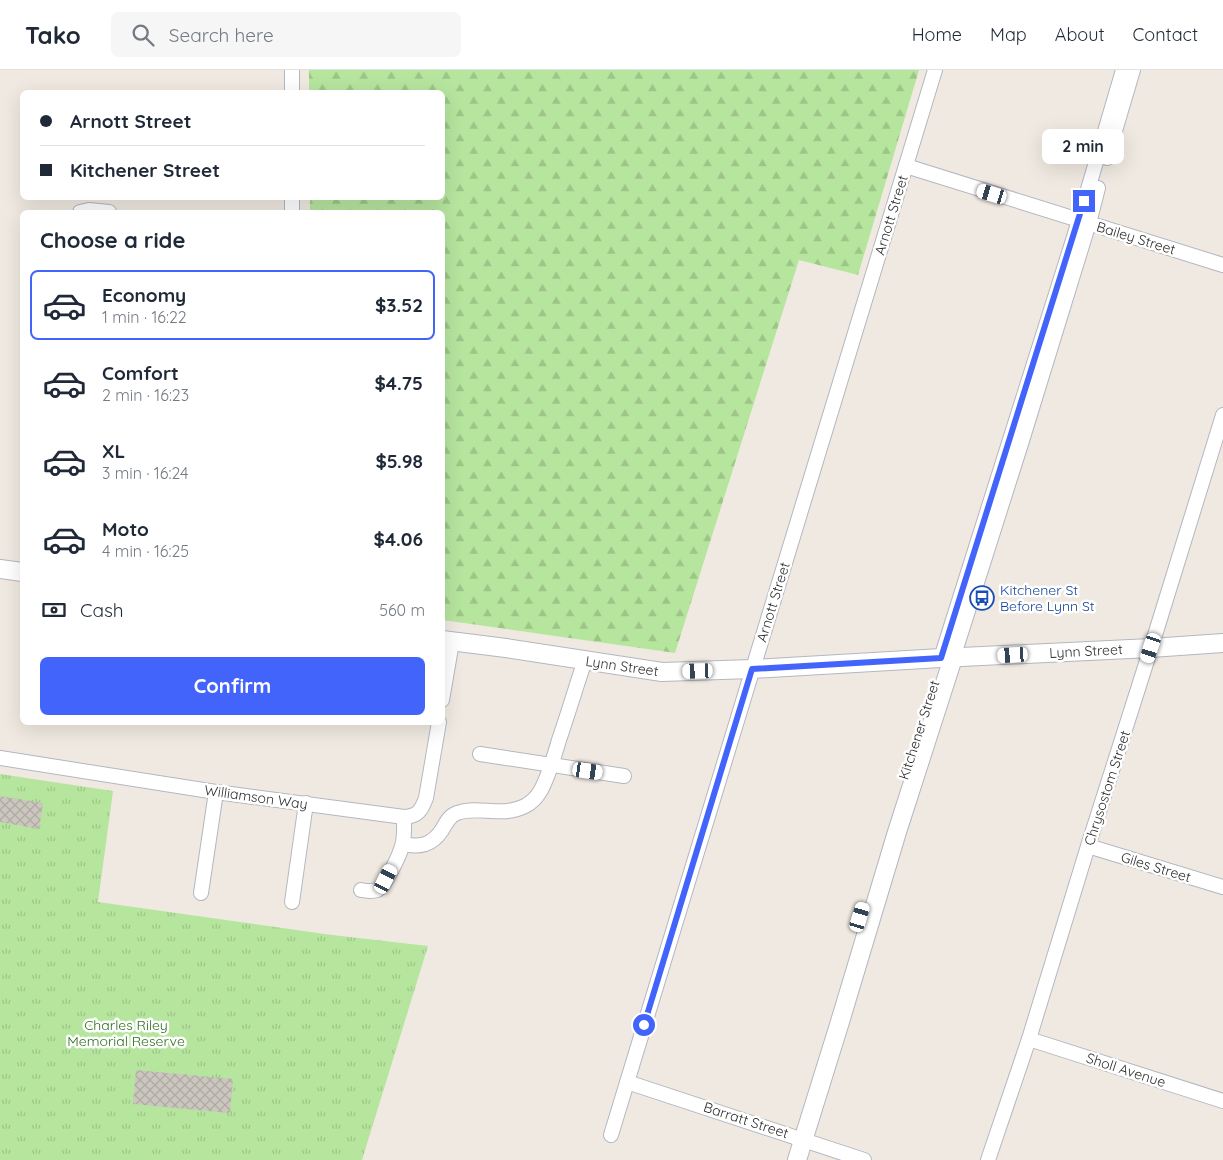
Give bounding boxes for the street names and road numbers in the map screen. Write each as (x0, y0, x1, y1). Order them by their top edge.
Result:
street label: Arnott Street (870, 173, 912, 257)
street label: Bailey Street (1094, 217, 1178, 259)
street label: Arnott Street (752, 560, 794, 644)
street label: Lynn Street (1049, 640, 1123, 662)
street label: Lynn Street (584, 652, 660, 680)
street label: Kitchener Street (894, 678, 944, 782)
street label: Chrysostom Street (1080, 728, 1134, 848)
street label: Williamson Way (203, 781, 309, 813)
street label: Giles Street (1119, 848, 1193, 886)
street label: Sholl Avenue (1084, 1049, 1168, 1091)
street label: Barratt Street (701, 1098, 791, 1142)

